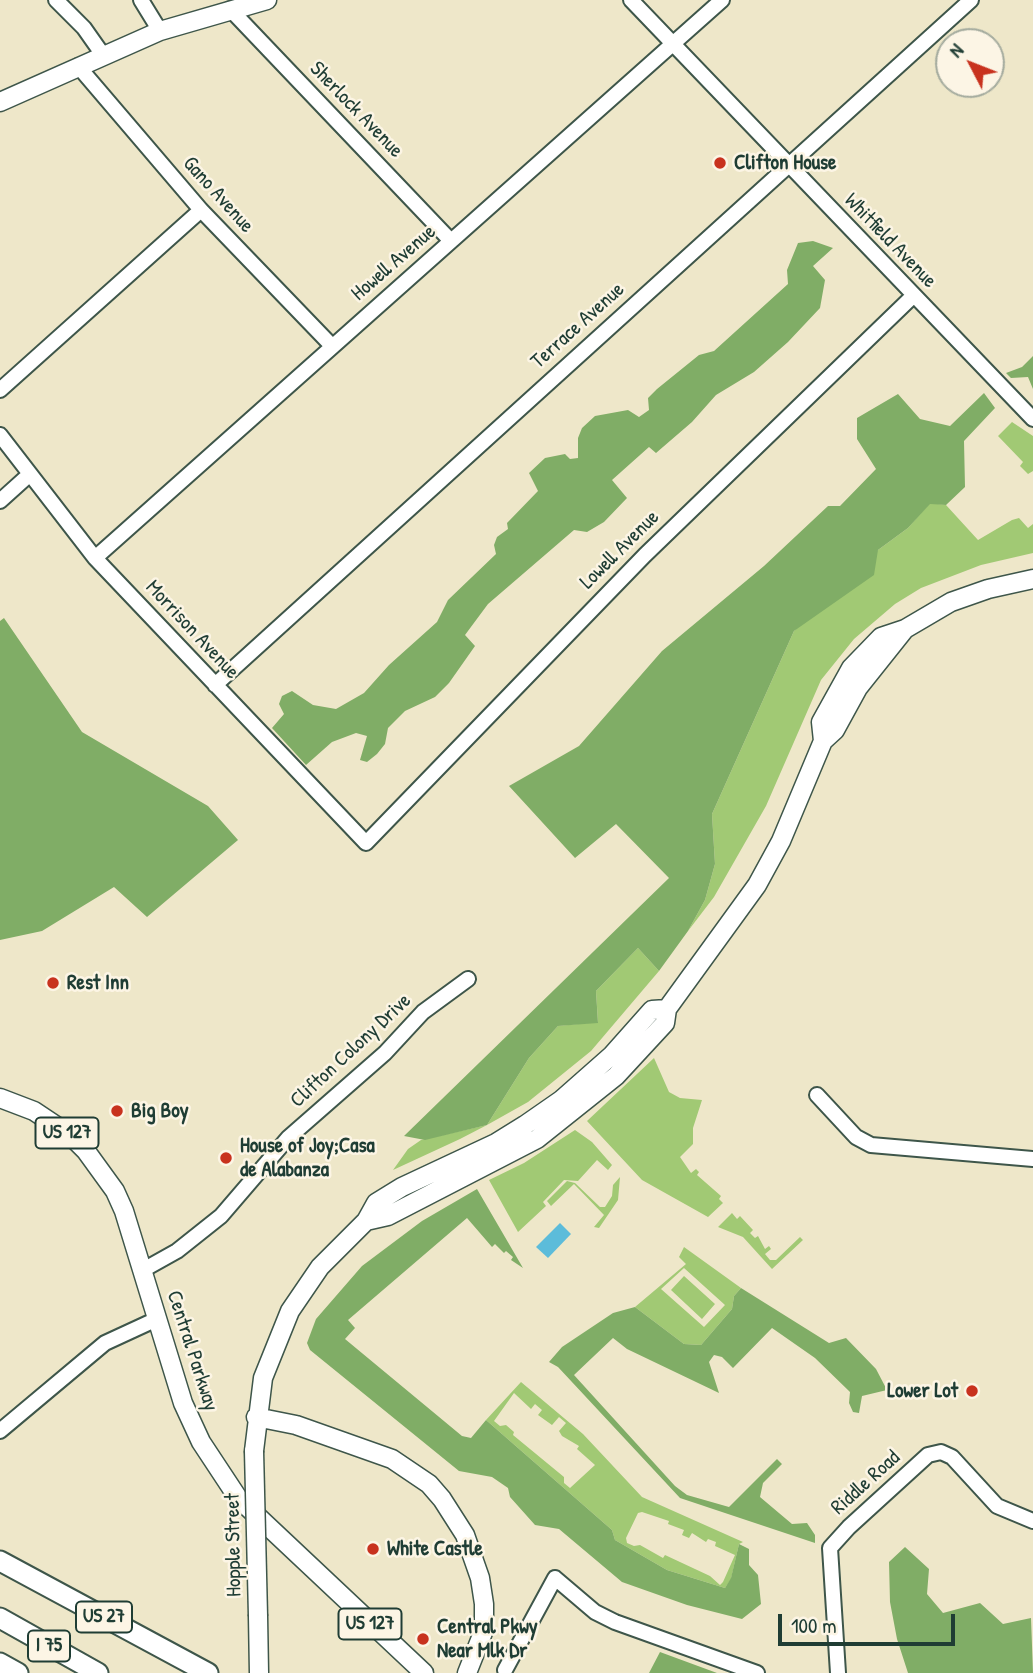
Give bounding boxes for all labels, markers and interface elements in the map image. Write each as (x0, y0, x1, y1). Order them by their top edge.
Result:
north arrow (935, 28, 1005, 98)
text: N (943, 38, 969, 63)
street label: Sherlock Avenue (304, 57, 408, 163)
place label: Clifton House (734, 150, 836, 176)
street label: Gano Avenue (177, 152, 259, 238)
marker: Clifton House (712, 155, 728, 171)
street label: Whitfield Avenue (838, 188, 942, 294)
street label: Howell Avenue (347, 220, 441, 306)
street label: Terrace Avenue (526, 277, 630, 375)
street label: Lowell Avenue (575, 505, 665, 595)
street label: Morrison Avenue (140, 575, 244, 685)
place label: Rest Inn (67, 970, 129, 996)
marker: Rest Inn (45, 975, 61, 991)
street label: Clifton Colony Drive (285, 989, 417, 1113)
place label: Big Boy (131, 1098, 189, 1124)
marker: Big Boy (109, 1103, 125, 1119)
road number: US 127 (36, 1118, 98, 1148)
place label: House of Joy;Casa de Alabanza (240, 1133, 375, 1183)
marker: House of Joy;Casa de Alabanza (218, 1150, 234, 1166)
street label: Central Parkway (161, 1288, 223, 1414)
place label: Lower Lot (887, 1378, 958, 1404)
marker: Lower Lot (964, 1383, 980, 1399)
street label: Riddle Road (826, 1446, 906, 1520)
street label: Hopple Street (220, 1493, 248, 1597)
place label: White Castle (387, 1536, 483, 1562)
marker: White Castle (365, 1541, 381, 1557)
scale bar (781, 1600, 958, 1644)
road number: US 27 (76, 1602, 132, 1632)
road number: US 127 (338, 1608, 402, 1640)
text: 100 m (791, 1611, 837, 1640)
place label: Central Pkwy Near Mlk Dr (437, 1614, 538, 1664)
road number: I 75 (28, 1630, 70, 1662)
marker: Central Pkwy Near Mlk Dr (415, 1631, 431, 1647)

